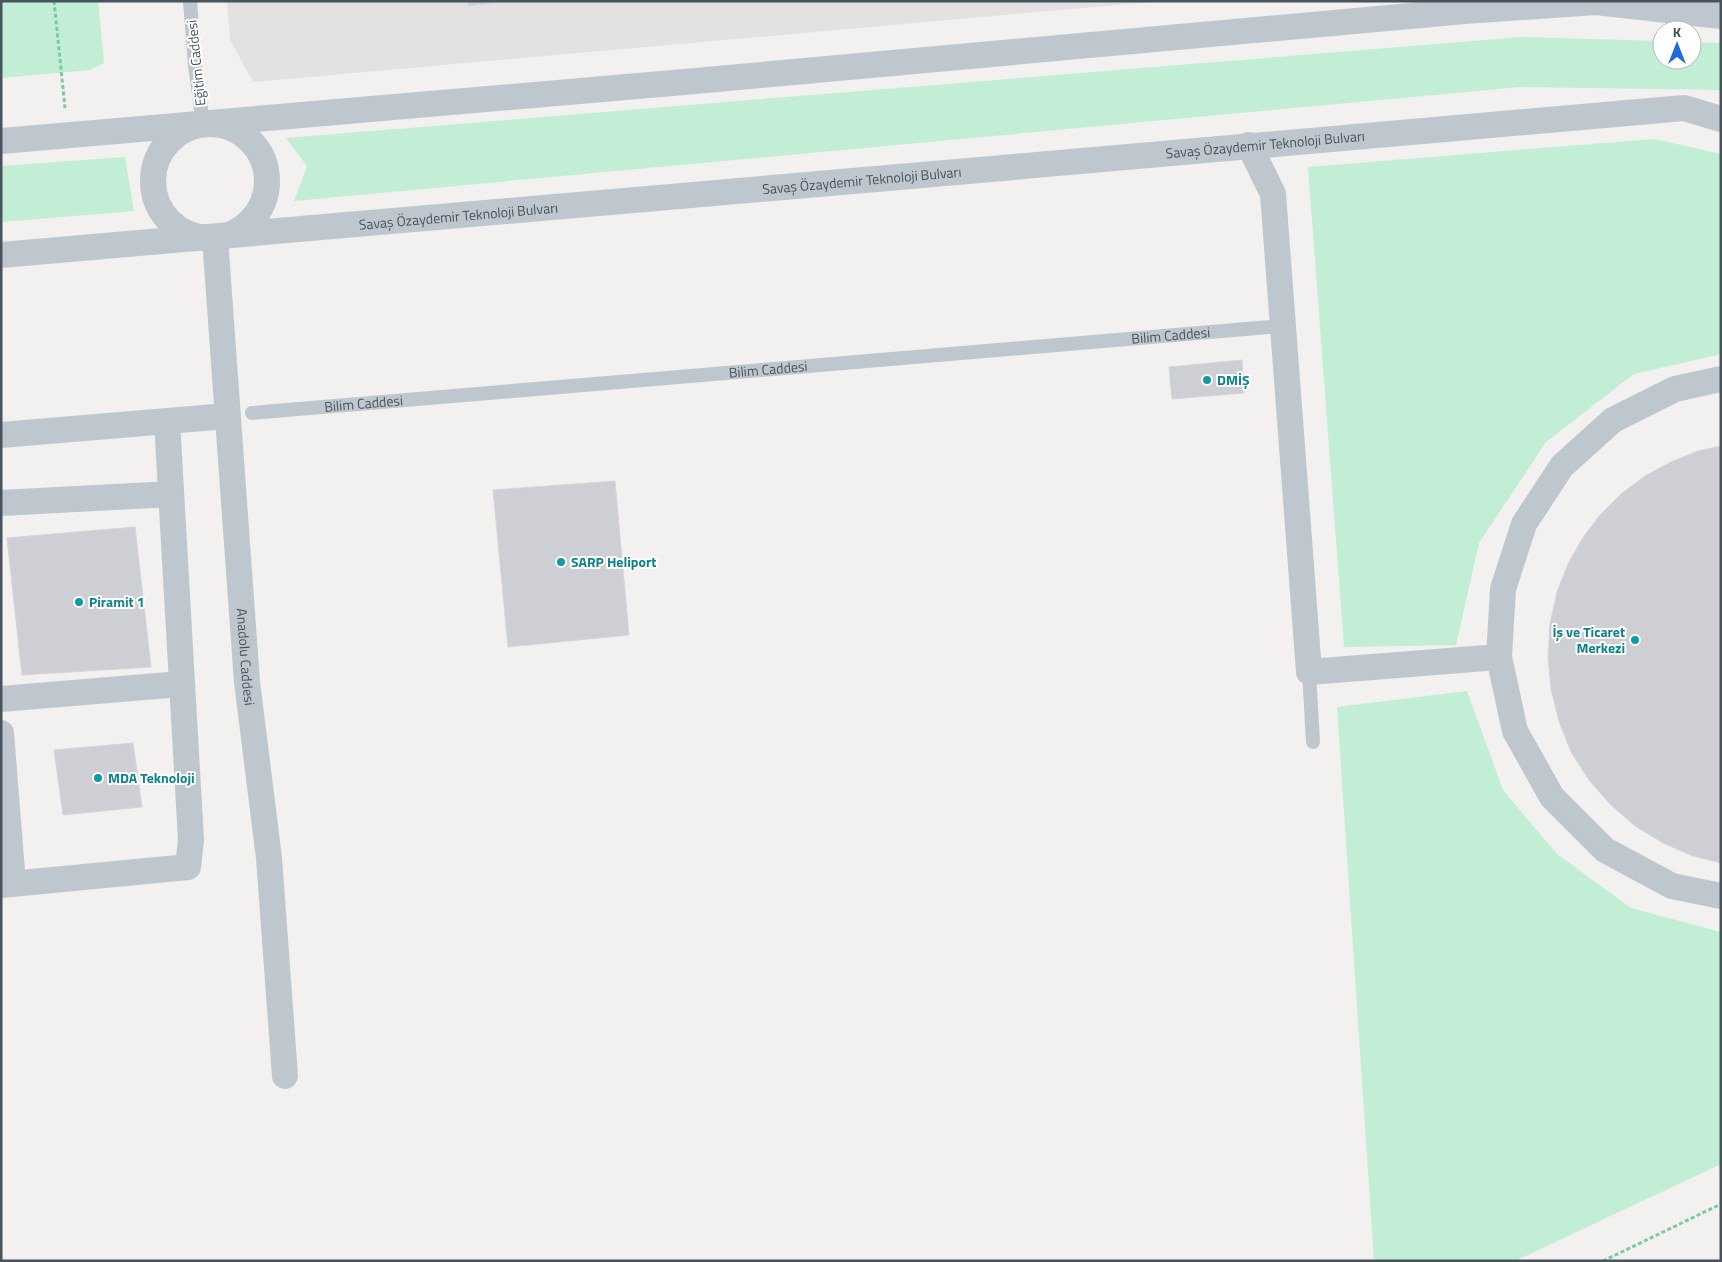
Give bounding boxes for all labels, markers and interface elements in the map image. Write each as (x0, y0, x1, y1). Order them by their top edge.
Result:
street label: Eğitim Caddesi (181, 19, 210, 107)
north arrow (1652, 20, 1702, 70)
text: K (1673, 21, 1682, 42)
street label: Savaş Özaydemir Teknoloji Bulvarı (1165, 125, 1366, 163)
street label: Savaş Özaydemir Teknoloji Bulvarı (761, 161, 962, 199)
street label: Savaş Özaydemir Teknoloji Bulvarı (358, 197, 559, 235)
street label: Bilim Caddesi (1130, 321, 1211, 349)
street label: Bilim Caddesi (728, 355, 808, 383)
place label: DMİŞ (1217, 369, 1250, 390)
marker: DMİŞ (1201, 374, 1213, 386)
street label: Bilim Caddesi (323, 389, 404, 417)
place label: SARP Heliport (571, 551, 656, 572)
marker: SARP Heliport (555, 556, 567, 568)
place label: Piramit 1 (89, 591, 145, 612)
marker: Piramit 1 (73, 596, 85, 608)
street label: Anadolu Caddesi (232, 607, 261, 707)
place label: İş ve Ticaret Merkezi (1552, 621, 1625, 658)
marker: İş ve Ticaret Merkezi (1629, 634, 1641, 646)
place label: MDA Teknoloji (108, 767, 195, 788)
marker: MDA Teknoloji (92, 772, 104, 784)

